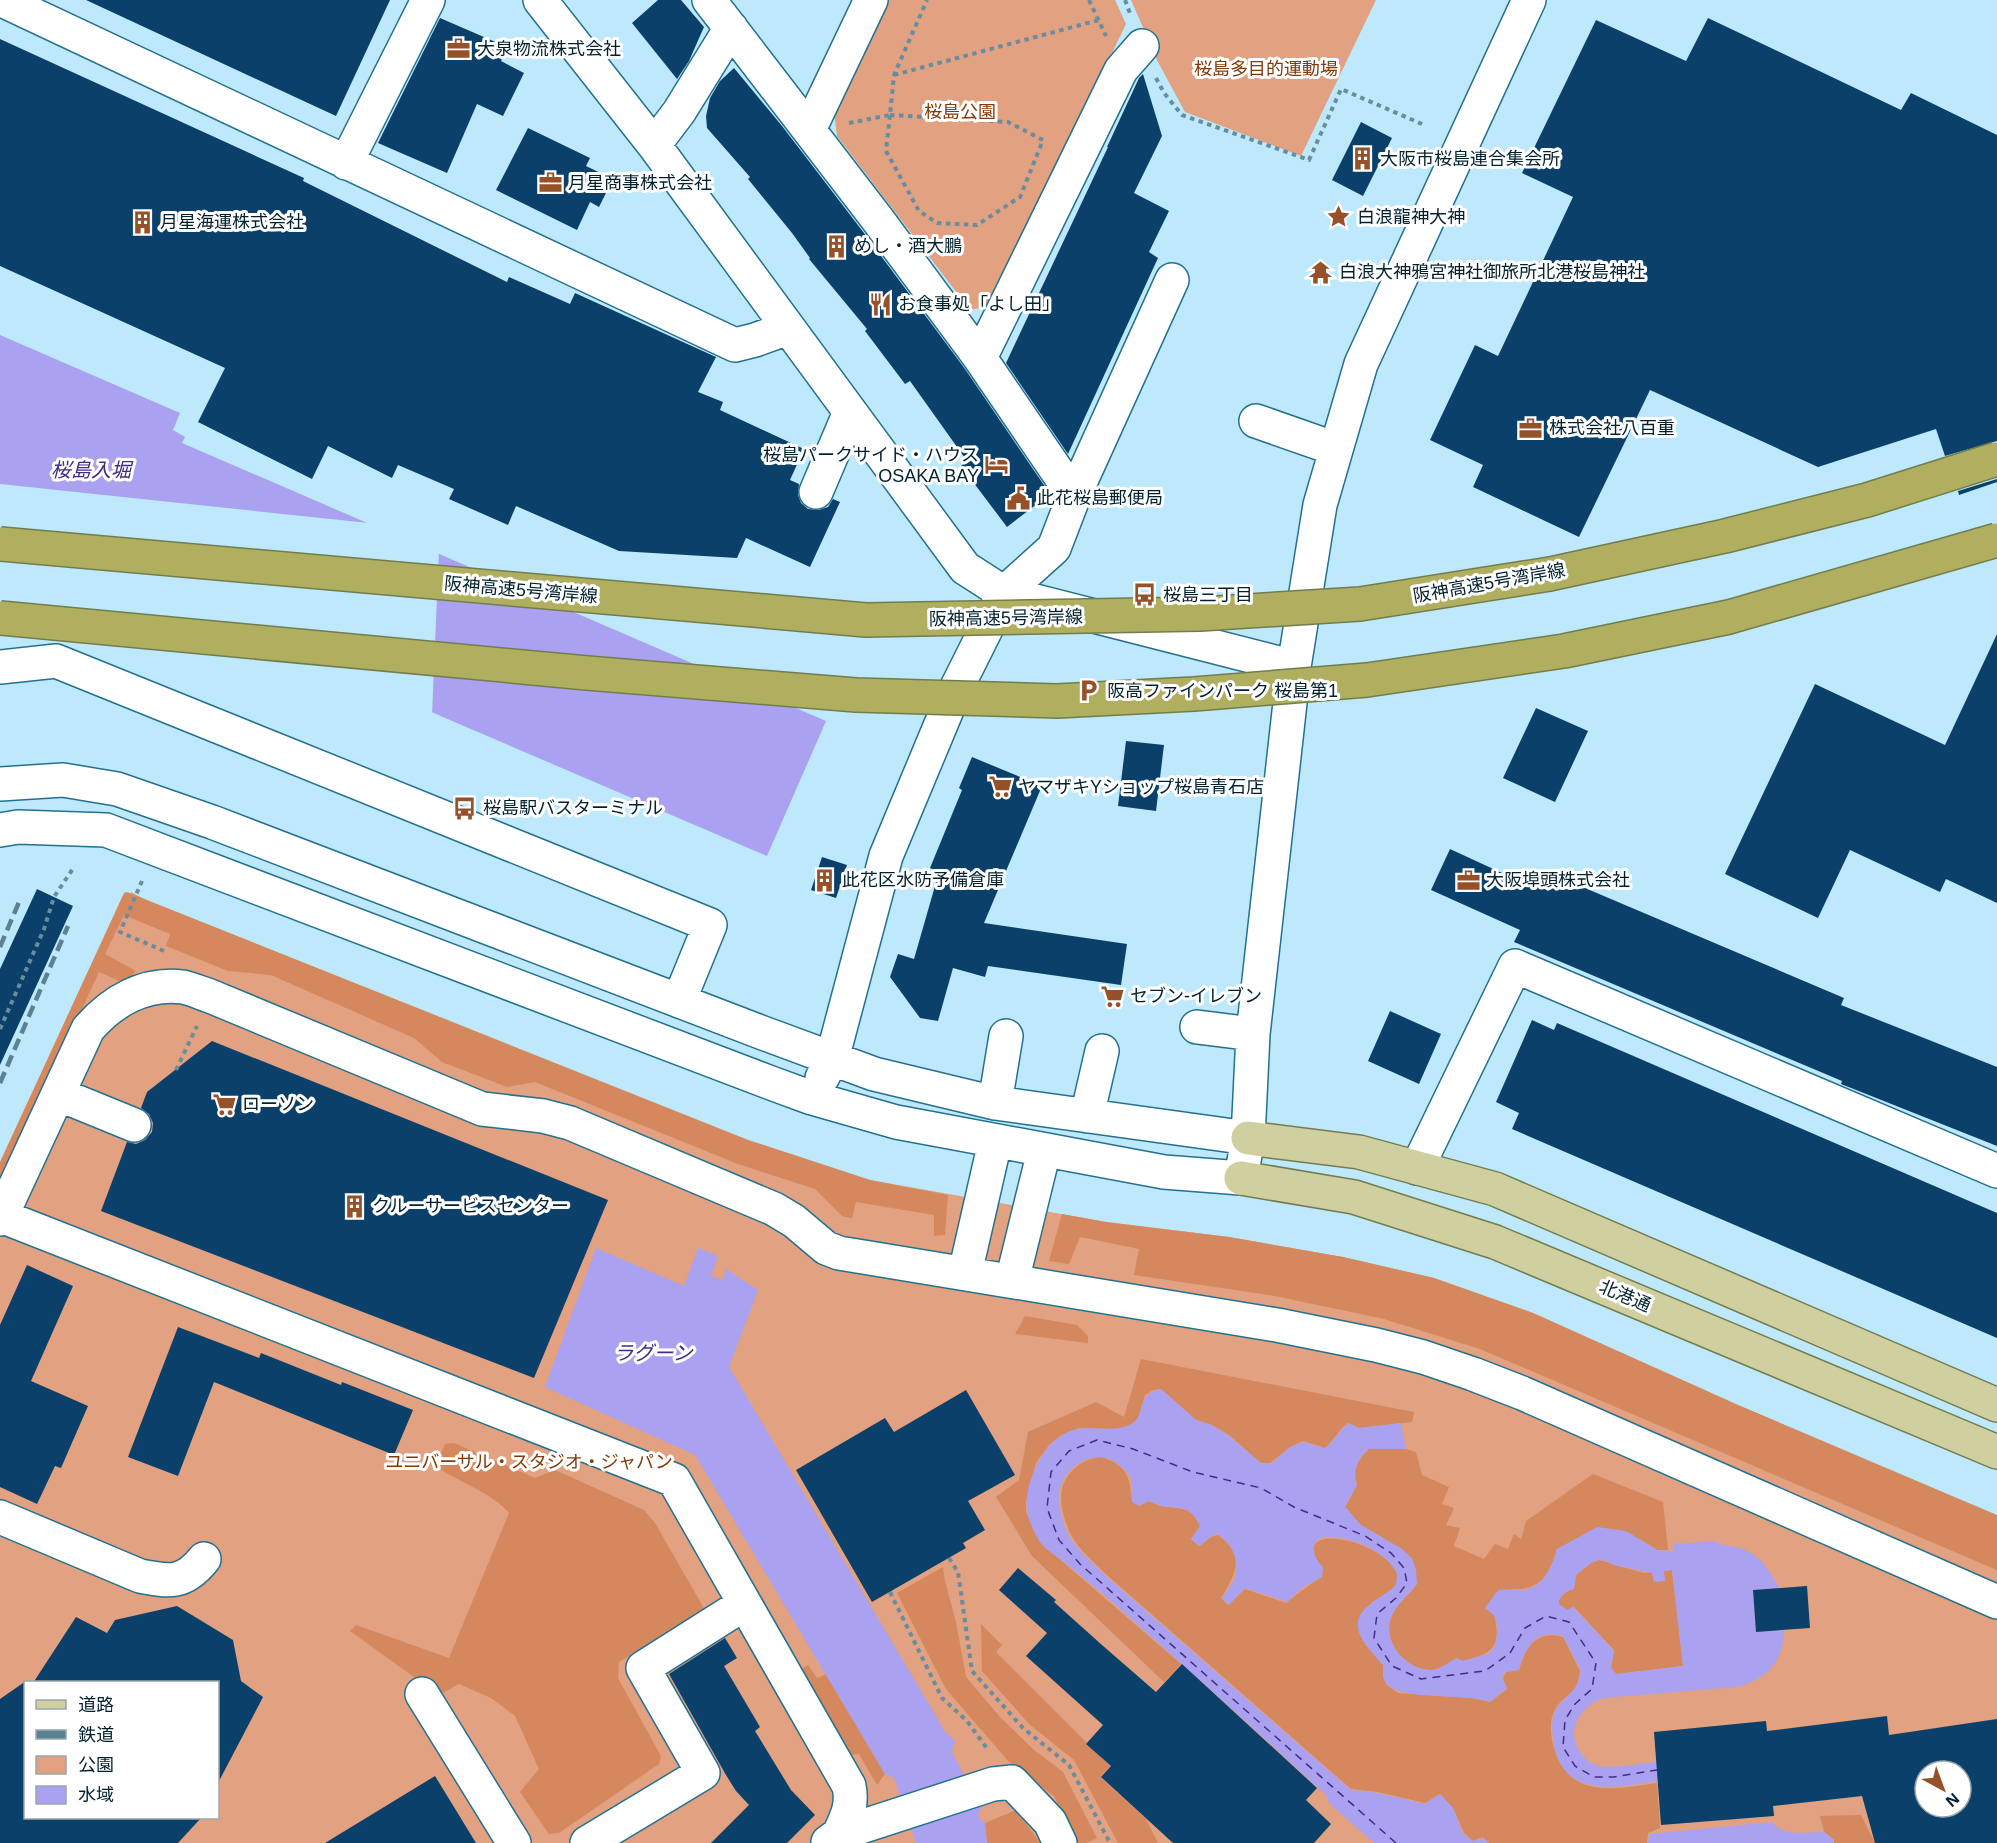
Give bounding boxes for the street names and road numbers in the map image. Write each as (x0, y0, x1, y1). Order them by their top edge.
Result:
street label: 阪神高速5号湾岸線 (1411, 560, 1567, 606)
street label: 阪神高速5号湾岸線 (443, 573, 599, 607)
street label: 阪神高速5号湾岸線 (929, 607, 1083, 629)
street label: 北港通 (1596, 1276, 1654, 1316)

